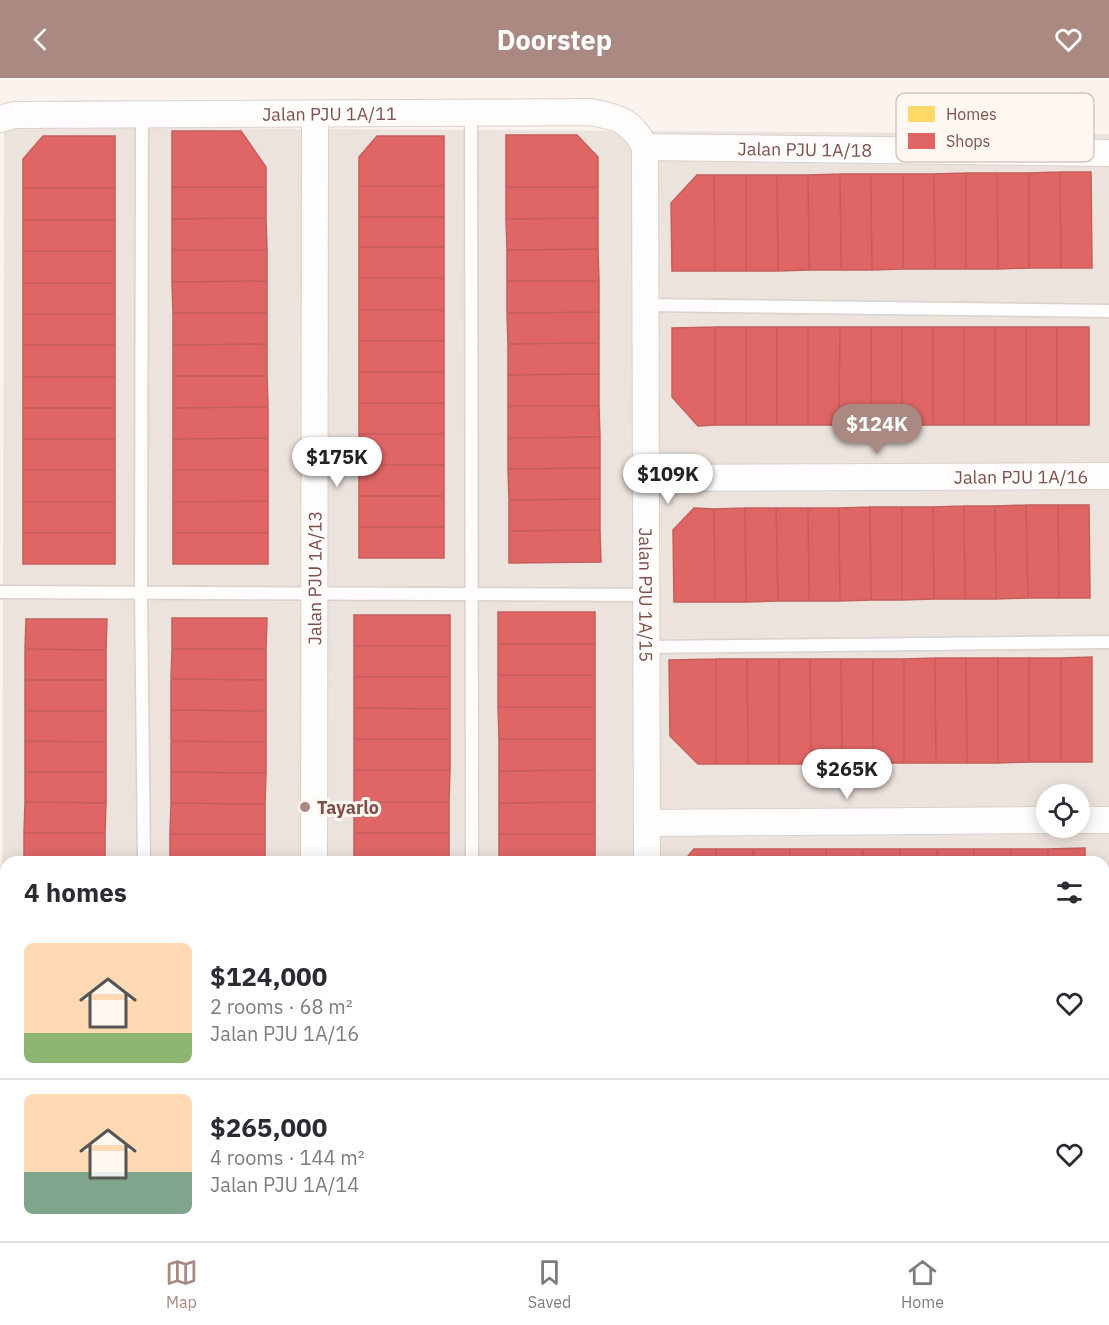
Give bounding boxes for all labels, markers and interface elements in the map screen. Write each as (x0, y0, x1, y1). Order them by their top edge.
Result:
text: Doorstep (497, 22, 612, 57)
icon: back (24, 23, 57, 56)
icon: heart (1052, 23, 1085, 56)
legend (896, 93, 1094, 162)
street label: Jalan PJU 1A/11 (262, 102, 397, 125)
text: Homes (946, 104, 997, 124)
text: Shops (946, 131, 990, 151)
street label: Jalan PJU 1A/18 (738, 137, 872, 161)
pin: $124K (835, 404, 919, 455)
text: $124K (846, 410, 908, 437)
pin: $175K (295, 437, 379, 488)
text: $175K (306, 443, 368, 470)
pin: $109K (626, 454, 710, 505)
text: $109K (637, 460, 699, 487)
street label: Jalan PJU 1A/16 (954, 465, 1088, 488)
street label: Jalan PJU 1A/13 (303, 511, 326, 645)
street label: Jalan PJU 1A/15 (635, 527, 658, 662)
pin: $265K (805, 749, 889, 800)
text: $265K (816, 755, 878, 782)
map controls (1036, 784, 1090, 838)
button: locate (1036, 784, 1090, 838)
place label: Tayarlo (317, 796, 379, 819)
marker: Tayarlo (298, 800, 312, 814)
text: 4 homes (24, 875, 127, 909)
icon: filters (1053, 876, 1086, 909)
text: $124,000 (210, 959, 327, 993)
icon: home (72, 967, 144, 1039)
icon: heart (1053, 987, 1086, 1020)
text: 2 rooms · 68 m² (210, 993, 353, 1020)
text: Jalan PJU 1A/16 (210, 1020, 359, 1047)
text: $265,000 (210, 1110, 327, 1144)
icon: home (72, 1118, 144, 1190)
icon: heart (1053, 1138, 1086, 1171)
text: 4 rooms · 144 m² (210, 1144, 365, 1171)
text: Jalan PJU 1A/14 (210, 1171, 359, 1198)
tab: Map (165, 1256, 198, 1312)
tab: Saved (528, 1256, 571, 1312)
tab: Home (901, 1256, 944, 1312)

